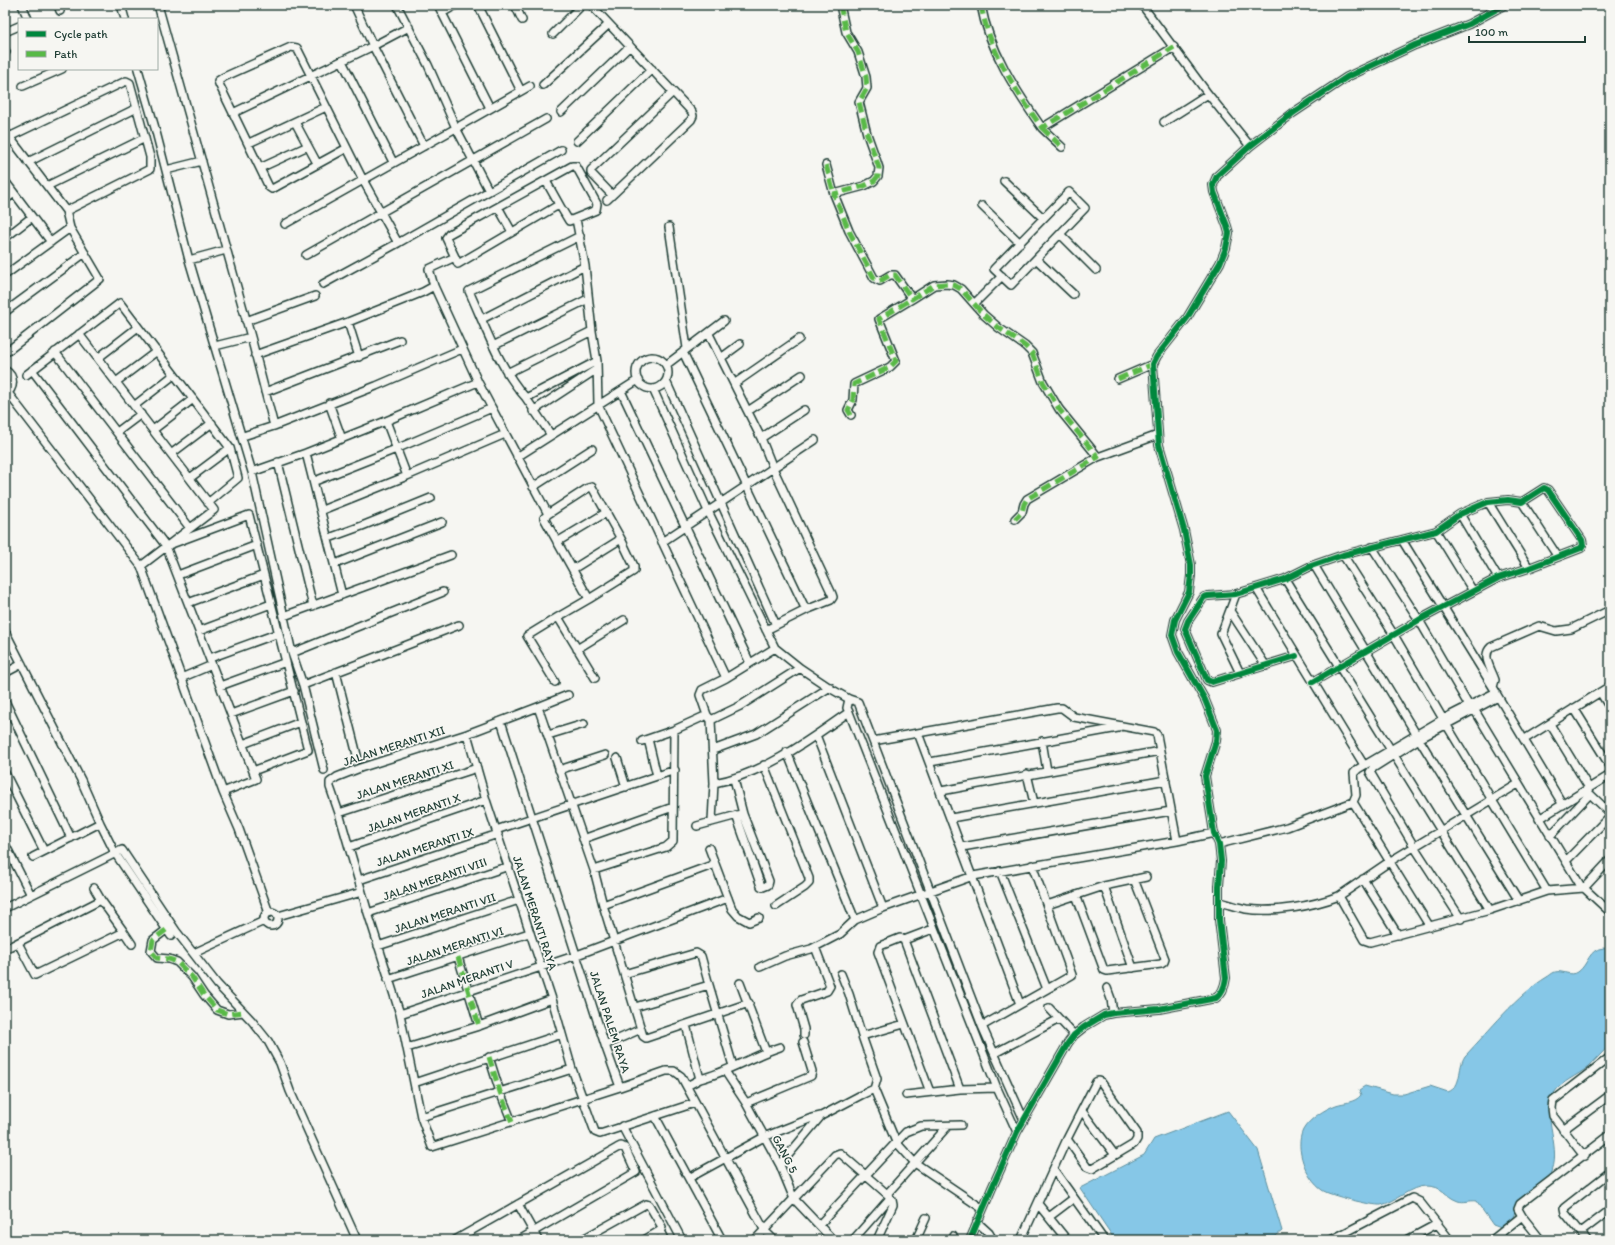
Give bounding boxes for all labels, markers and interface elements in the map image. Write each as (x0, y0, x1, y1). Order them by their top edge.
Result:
legend (18, 18, 158, 70)
scale bar (1469, 18, 1585, 44)
text: 100 m (1475, 25, 1508, 39)
text: Cycle path (54, 27, 108, 41)
text: Path (54, 47, 77, 61)
street label: JALAN MERANTI XII (341, 723, 447, 769)
street label: JALAN MERANTI XI (355, 758, 455, 802)
street label: JALAN MERANTI X (366, 790, 463, 835)
street label: JALAN MERANTI IX (375, 824, 476, 869)
street label: JALAN MERANTI RAYA (510, 854, 560, 972)
street label: JALAN MERANTI VIII (381, 855, 489, 903)
street label: JALAN MERANTI VII (393, 890, 497, 936)
street label: JALAN MERANTI VI (405, 924, 505, 968)
street label: JALAN MERANTI V (419, 957, 515, 1001)
street label: JALAN PALEM RAYA (587, 969, 633, 1075)
street label: GANG 5 (769, 1132, 801, 1176)

